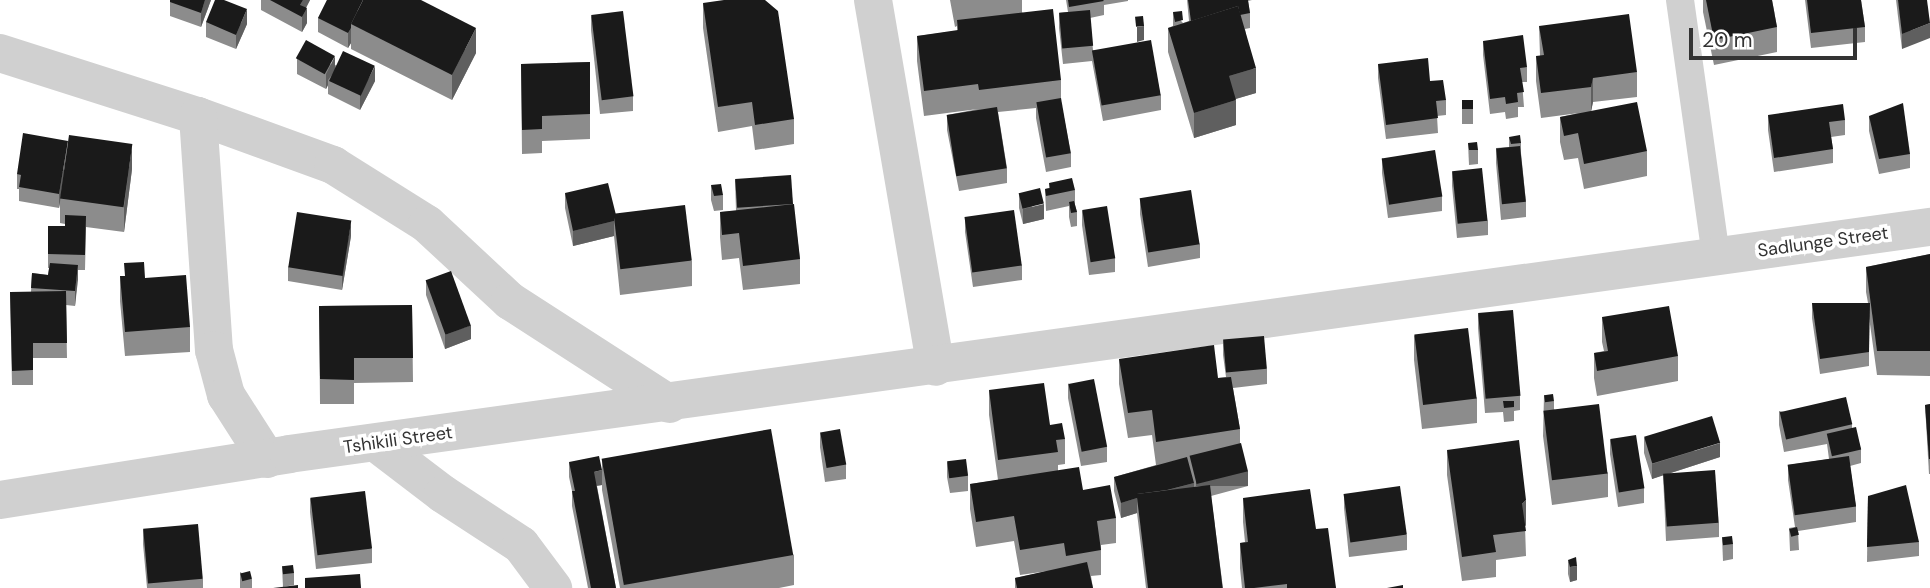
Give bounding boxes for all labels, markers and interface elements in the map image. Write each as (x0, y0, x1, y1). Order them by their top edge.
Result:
scale bar (1692, 14, 1860, 58)
text: 20 m (1702, 26, 1753, 54)
street label: Sadlunge Street (1756, 222, 1890, 262)
street label: Tshikili Street (342, 422, 454, 458)

